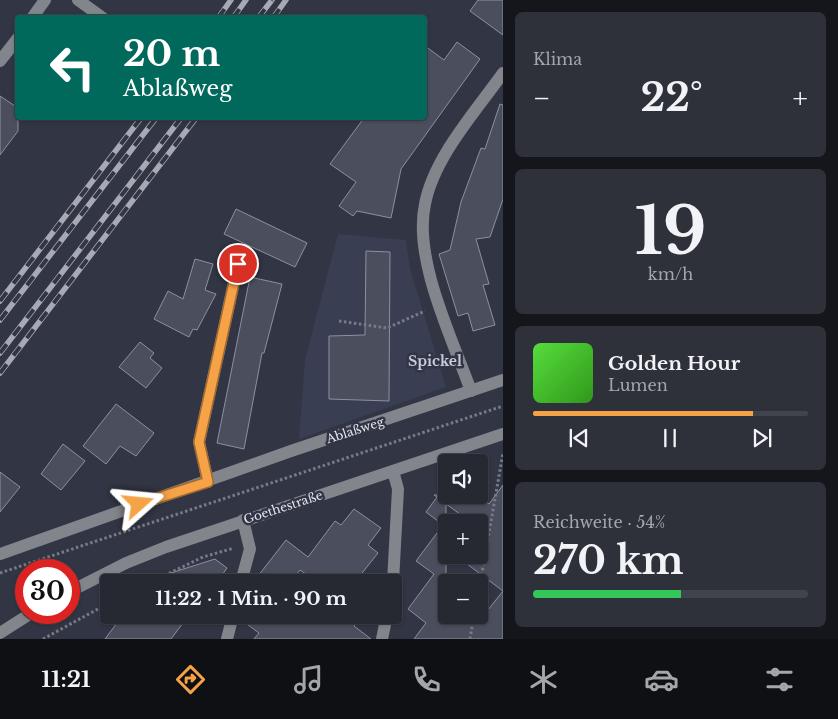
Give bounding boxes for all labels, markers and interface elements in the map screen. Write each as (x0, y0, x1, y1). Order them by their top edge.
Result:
text: 20 m (123, 32, 220, 75)
icon: left (40, 35, 105, 100)
text: Klima (533, 49, 582, 69)
text: 22° (641, 74, 703, 121)
text: Ablaßweg (123, 75, 232, 102)
text: − (533, 81, 551, 116)
text: + (793, 81, 808, 116)
text: 19 (634, 191, 707, 272)
pin (217, 243, 259, 285)
icon: arrive (224, 250, 252, 278)
text: km/h (648, 264, 693, 284)
district label: Spickel (408, 352, 462, 370)
text: Golden Hour (608, 352, 740, 375)
text: Lumen (608, 375, 668, 395)
street label: Ablaßweg (323, 413, 386, 447)
icon: previous (565, 424, 593, 452)
icon: pause (656, 424, 684, 452)
icon: next (748, 424, 776, 452)
map controls (438, 454, 488, 624)
button: sound (438, 454, 488, 504)
position arrow (112, 477, 164, 529)
street label: Goethestraße (242, 487, 325, 527)
text: Reichweite · 54% (533, 512, 666, 532)
button: + (438, 514, 488, 564)
text: 270 km (533, 537, 683, 584)
speed limit sign: 30 (15, 559, 80, 624)
button: − (438, 574, 488, 624)
text: 11:22 · 1 Min. · 90 m (155, 587, 347, 610)
icon: directions (173, 662, 208, 697)
icon: music (291, 662, 326, 697)
icon: phone (409, 662, 444, 697)
icon: climate (526, 662, 561, 697)
icon: car (644, 662, 679, 697)
icon: filters (762, 662, 797, 697)
text: 11:21 (41, 666, 91, 693)

